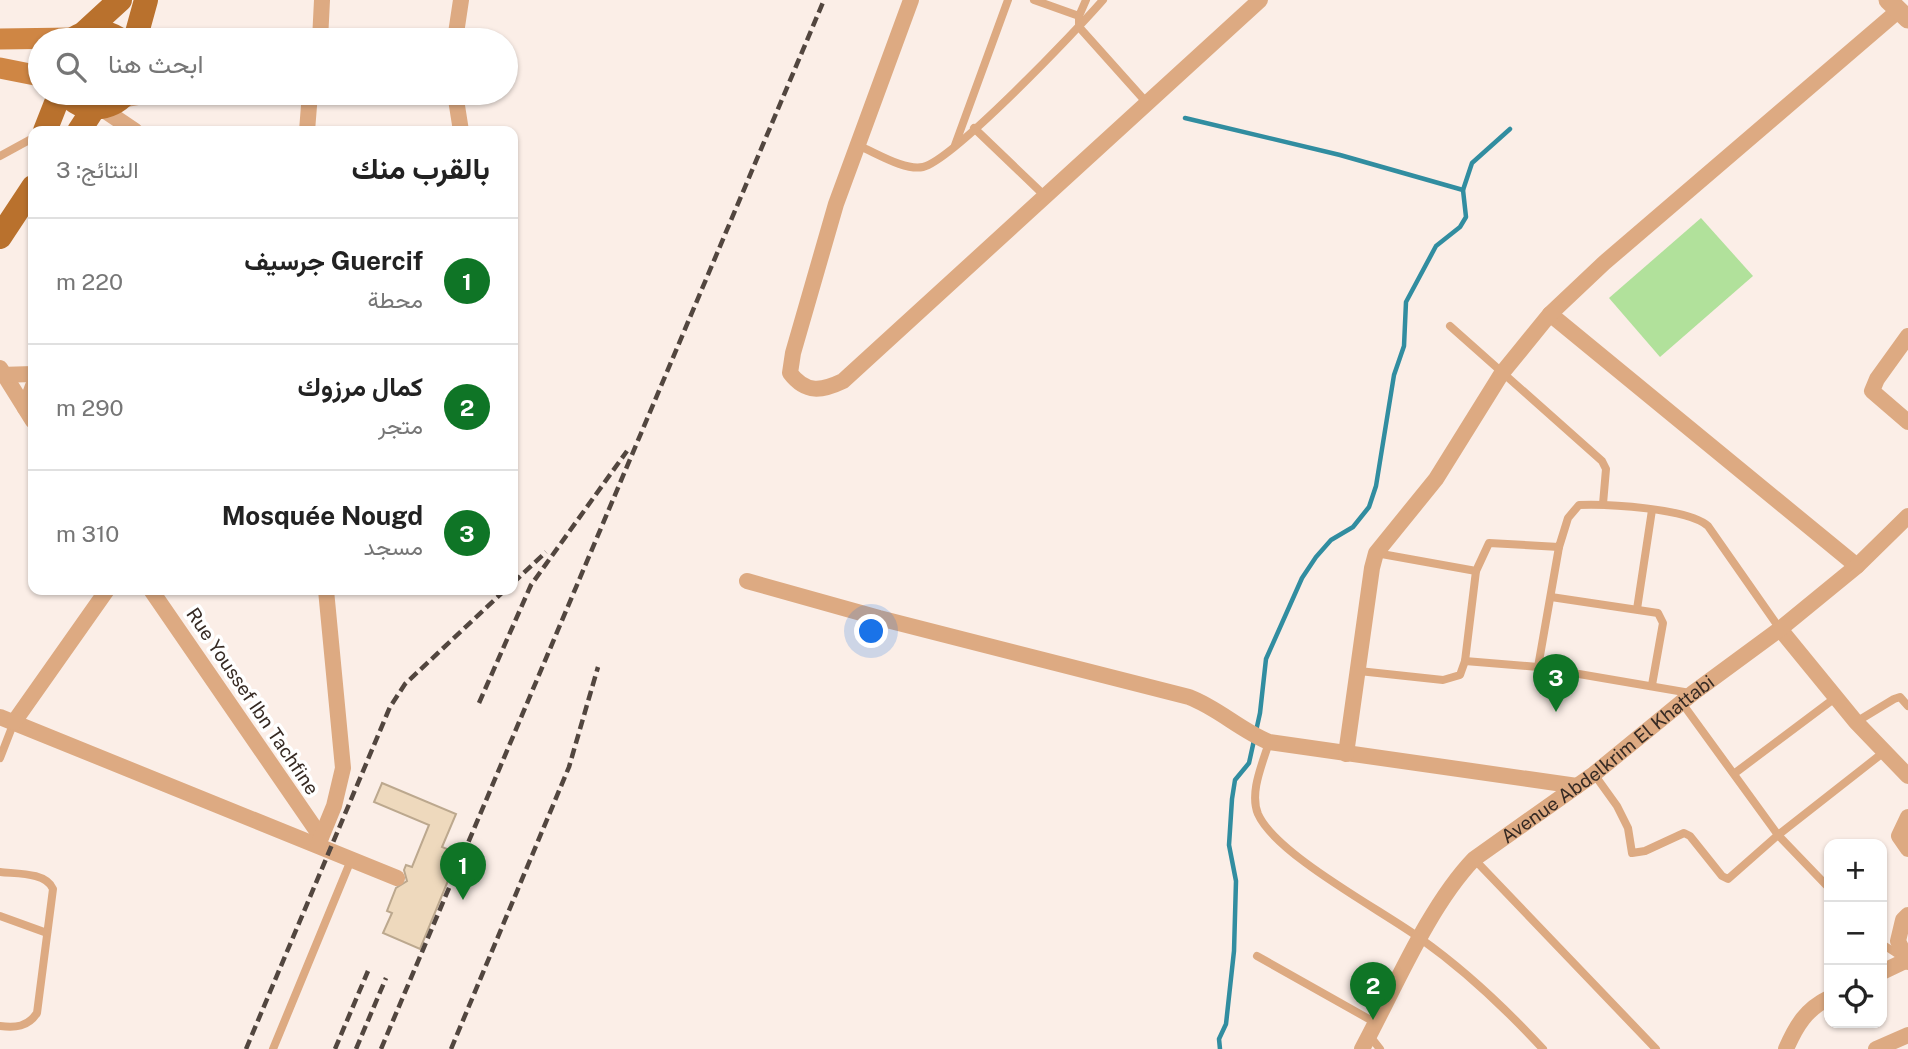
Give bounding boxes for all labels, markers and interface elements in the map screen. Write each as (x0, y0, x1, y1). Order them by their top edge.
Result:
search box (28, 28, 518, 105)
icon: search (52, 48, 90, 86)
text: ابحث هنا (108, 48, 204, 79)
text: بالقرب منك (352, 150, 490, 186)
text: النتائج: 3 (56, 156, 139, 183)
text: Guercif جرسيف (244, 245, 423, 276)
text: 220 m (56, 268, 123, 295)
text: 1 (462, 268, 472, 295)
text: محطة (368, 286, 423, 313)
text: كمال مرزوك (297, 371, 423, 402)
text: 290 m (56, 394, 124, 421)
text: 2 (460, 394, 474, 421)
text: متجر (378, 412, 423, 439)
text: Mosquée Nougd (222, 500, 423, 531)
text: 310 m (56, 520, 119, 547)
text: 3 (459, 520, 475, 547)
text: مسجد (363, 533, 423, 560)
street label: Rue Youssef Ibn Tachfine (182, 603, 324, 799)
your location (854, 614, 888, 648)
pin: 3 (1533, 654, 1579, 712)
street label: Avenue Abdelkrim El Khattabi (1497, 670, 1718, 848)
map controls (1824, 839, 1887, 1028)
button: + (1824, 839, 1887, 902)
pin: 1 (440, 842, 486, 900)
button: − (1824, 902, 1887, 965)
pin: 2 (1350, 962, 1396, 1020)
button: locate (1824, 965, 1887, 1028)

